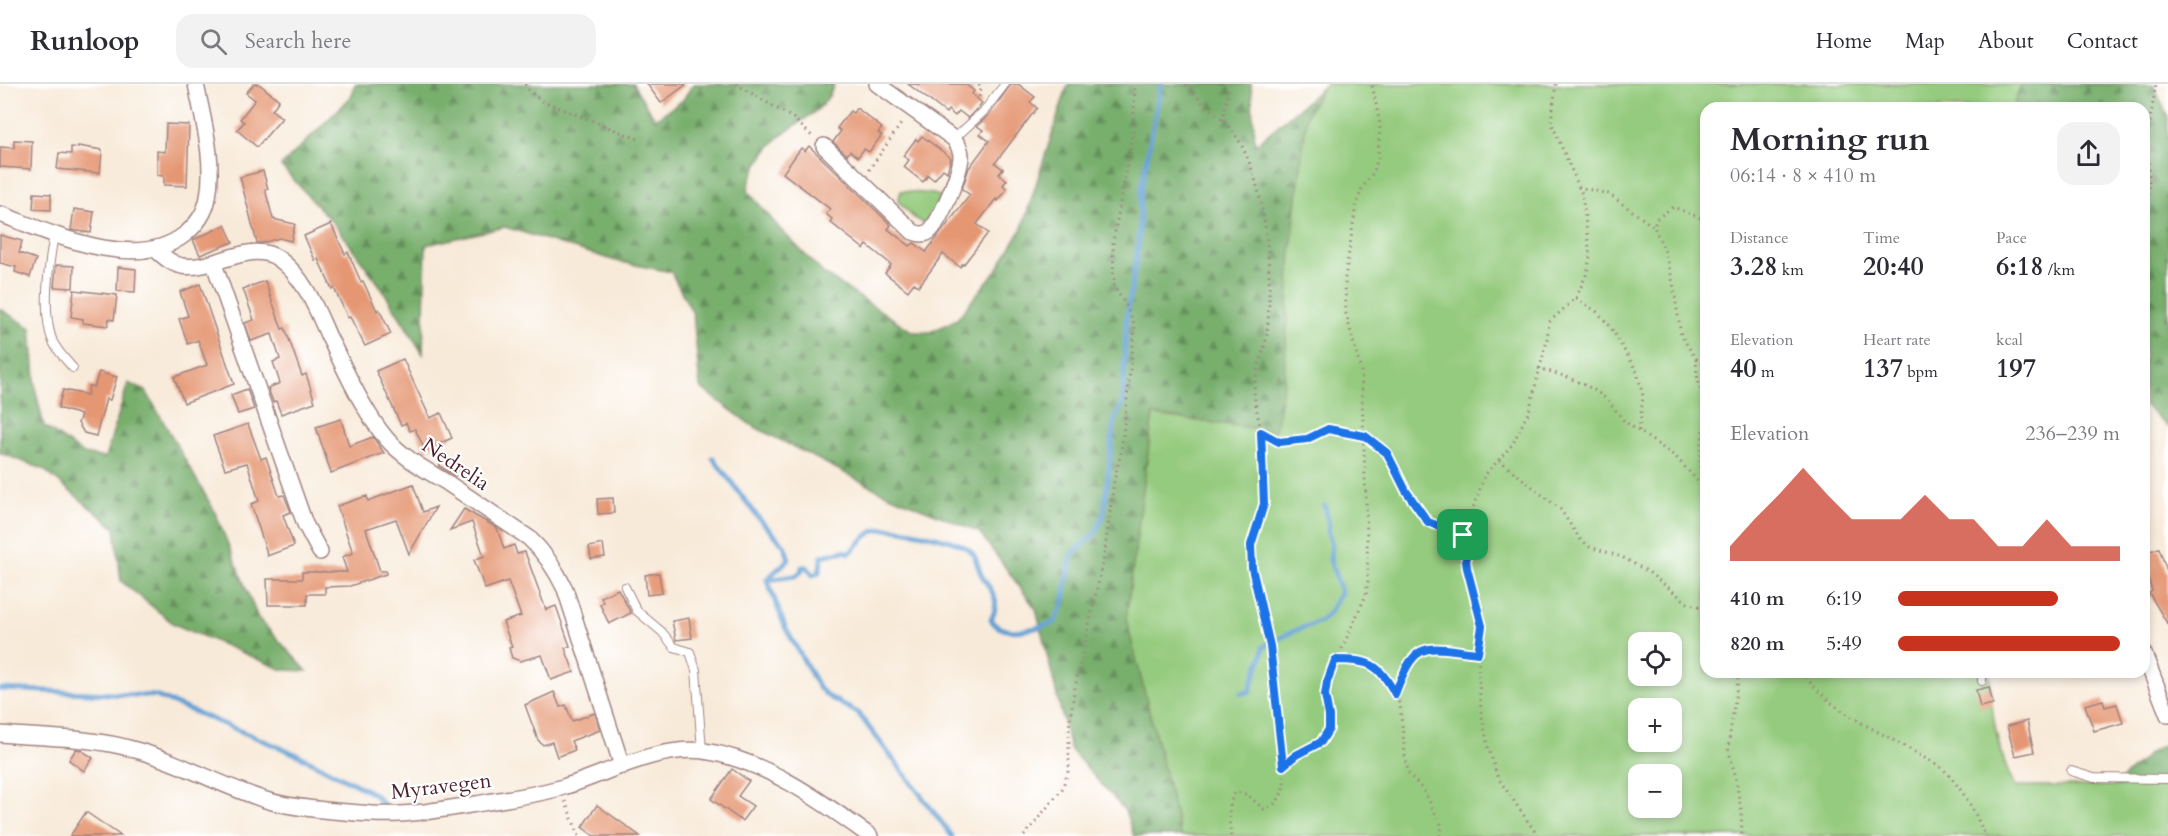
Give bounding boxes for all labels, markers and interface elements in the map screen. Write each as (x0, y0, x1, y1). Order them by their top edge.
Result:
search box (176, 14, 596, 68)
text: Runloop (30, 22, 140, 60)
icon: search (197, 25, 230, 58)
text: Search here (245, 26, 351, 56)
text: Home (1816, 27, 1872, 56)
text: Map (1905, 27, 1945, 56)
text: About (1978, 27, 2034, 56)
text: Contact (2067, 27, 2138, 56)
text: Morning run (1730, 117, 1930, 162)
button: share (2057, 122, 2120, 185)
text: 06:14 · 8 × 410 m (1730, 162, 1876, 189)
text: Distance (1730, 227, 1788, 249)
text: Time (1863, 227, 1900, 249)
text: Pace (1996, 227, 2027, 249)
text: 3.28 (1730, 249, 1778, 284)
text: 20:40 (1863, 249, 1924, 284)
text: 6:18 (1996, 249, 2044, 284)
text: km (1778, 259, 1804, 281)
text: /km (2044, 259, 2075, 281)
text: Elevation (1730, 329, 1794, 351)
text: Heart rate (1863, 329, 1931, 351)
text: kcal (1996, 329, 2023, 351)
text: 40 (1730, 351, 1757, 386)
text: 137 (1863, 351, 1903, 386)
text: 197 (1996, 351, 2036, 386)
text: m (1757, 361, 1774, 383)
text: bpm (1903, 361, 1938, 383)
text: Elevation (1730, 420, 1809, 447)
text: 236–239 m (2025, 420, 2120, 447)
street label: Nedrelia (416, 431, 495, 498)
pin (1437, 509, 1488, 560)
icon: arrive (1446, 518, 1479, 551)
text: 410 m (1730, 585, 1785, 612)
text: 6:19 (1826, 585, 1862, 612)
text: 820 m (1730, 630, 1785, 657)
text: 5:49 (1826, 630, 1862, 657)
map controls (1628, 632, 1682, 818)
button: locate (1628, 632, 1682, 686)
button: + (1628, 698, 1682, 752)
button: − (1628, 764, 1682, 818)
street label: Myravegen (389, 766, 493, 807)

